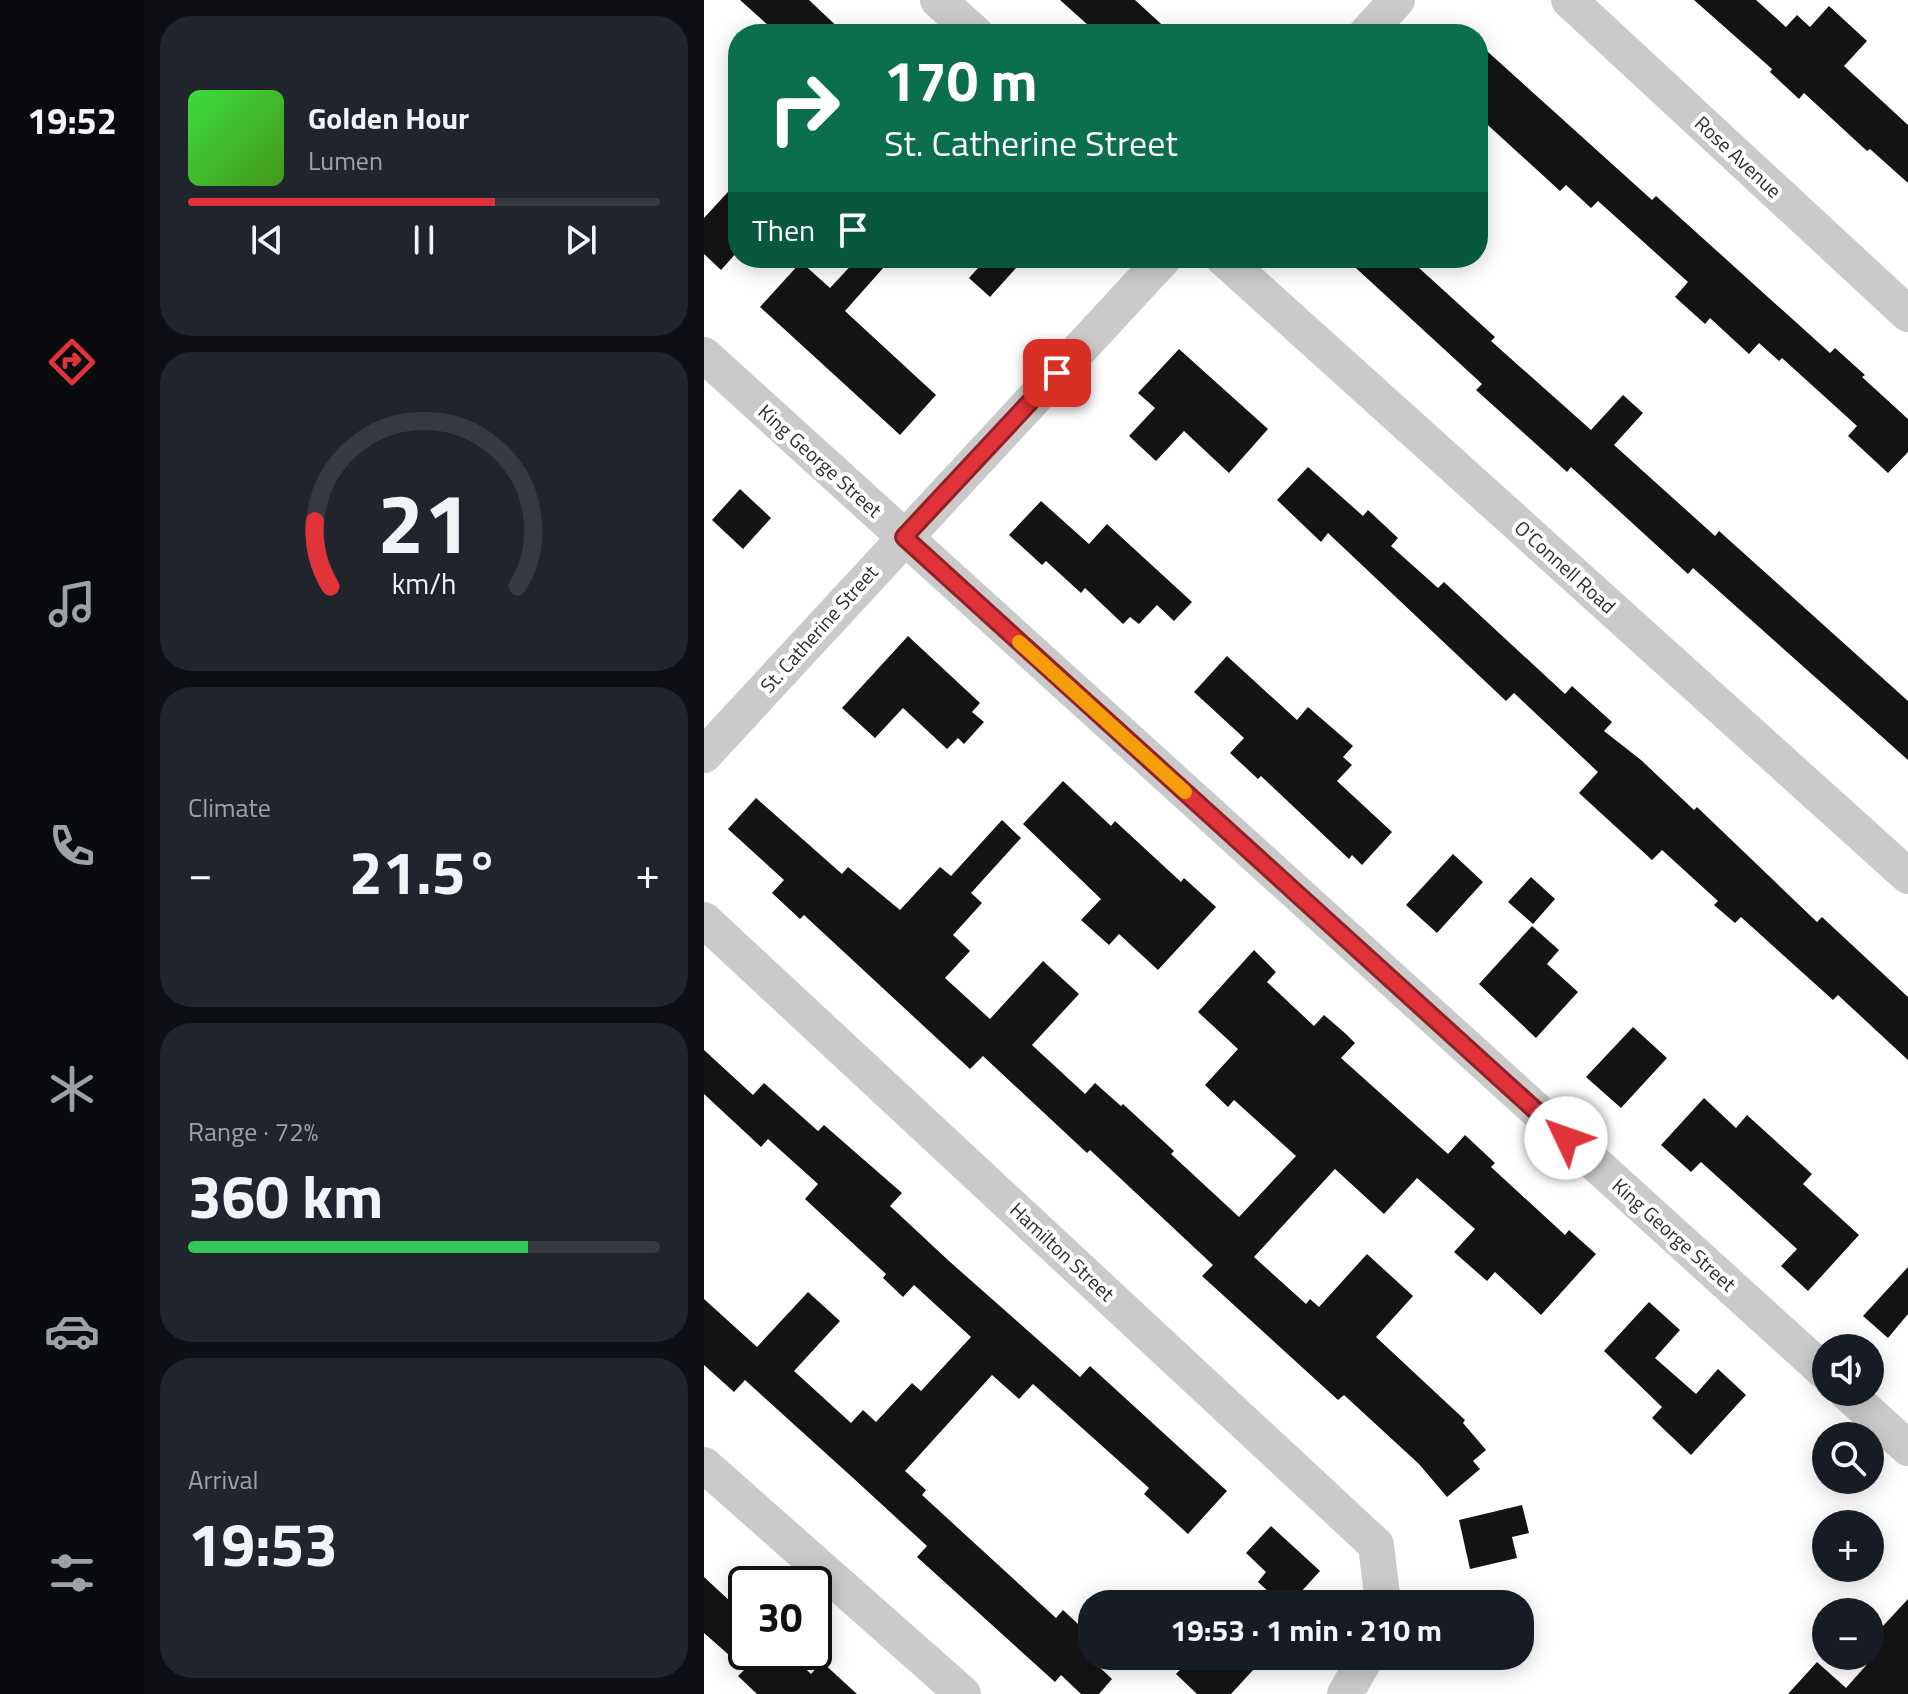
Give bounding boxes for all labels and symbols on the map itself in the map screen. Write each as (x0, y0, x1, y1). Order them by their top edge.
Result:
street label: Rose Avenue (1688, 108, 1789, 205)
pin (1023, 339, 1091, 407)
street label: King George Street (752, 396, 889, 525)
street label: O'Connell Road (1508, 513, 1623, 621)
street label: St. Catherine Street (752, 558, 885, 700)
position arrow (1524, 1096, 1608, 1180)
street label: King George Street (1606, 1170, 1743, 1299)
street label: Hamilton Street (1003, 1195, 1122, 1309)
speed limit sign: 30 (728, 1566, 832, 1670)

